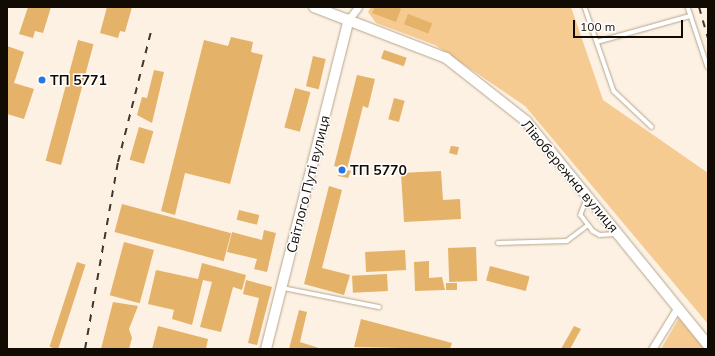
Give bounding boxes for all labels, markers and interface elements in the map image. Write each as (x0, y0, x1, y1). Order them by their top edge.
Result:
scale bar (575, 12, 685, 38)
text: 100 m (580, 19, 615, 34)
place label: ТП 5771 (50, 72, 107, 88)
marker: ТП 5771 (37, 75, 47, 85)
street label: Світлого Путі вулиця (283, 113, 333, 255)
street label: Лівобережна вулиця (518, 116, 622, 236)
place label: ТП 5770 (350, 162, 407, 178)
marker: ТП 5770 (337, 165, 347, 175)

